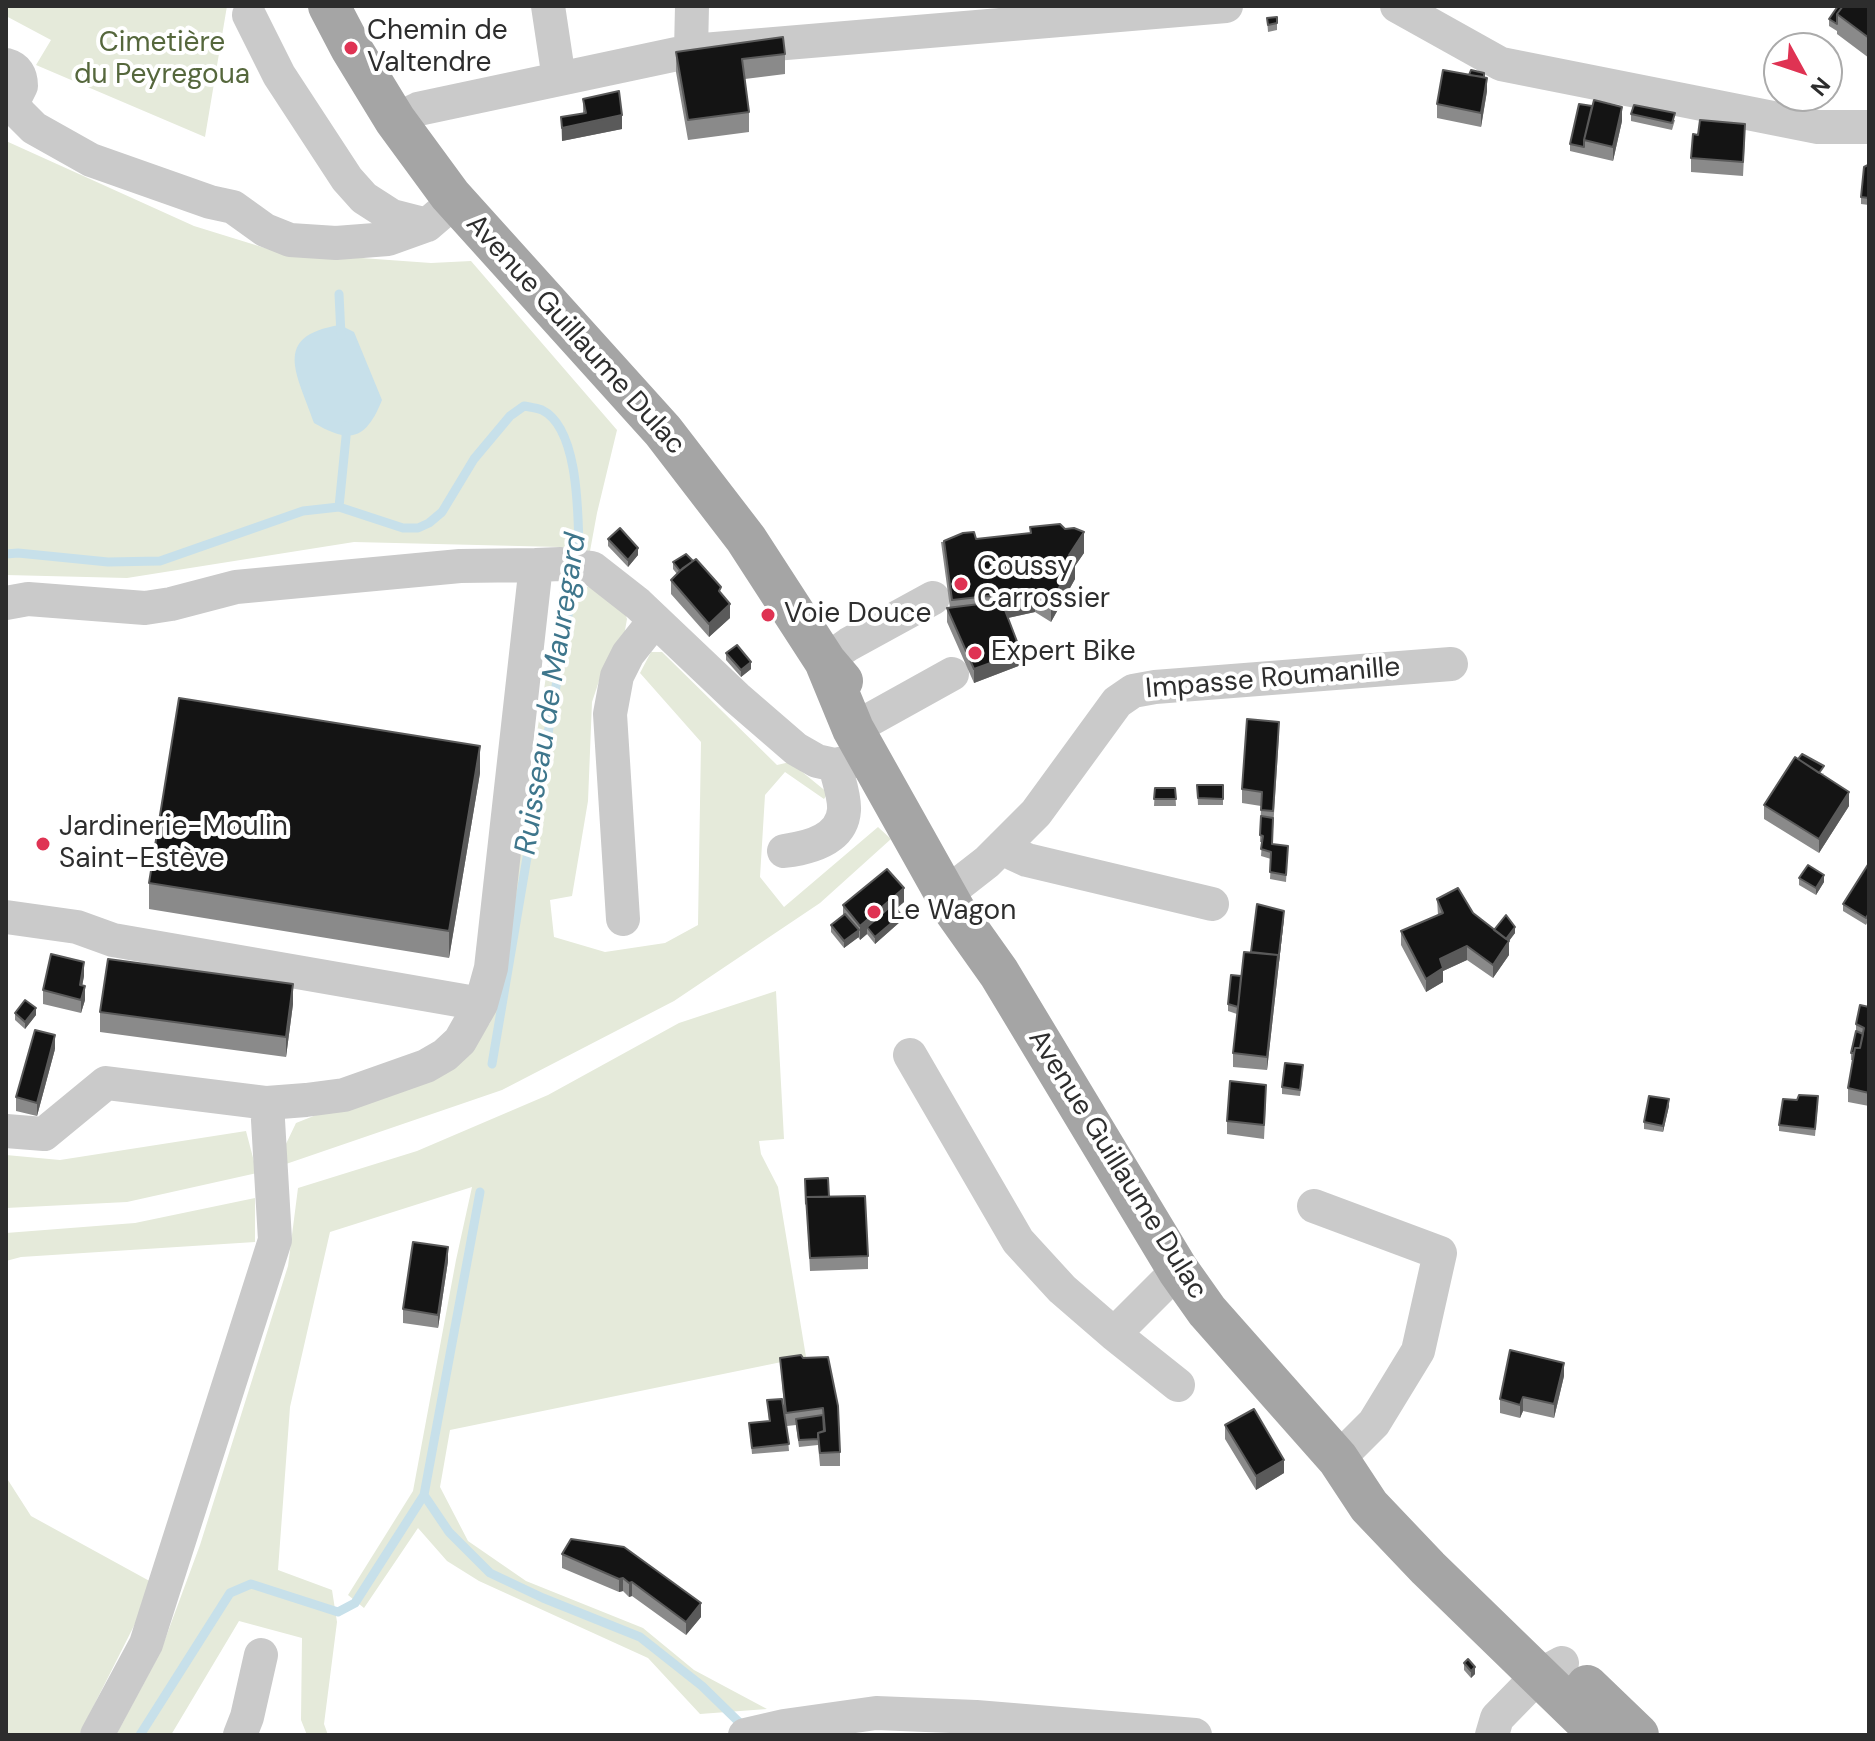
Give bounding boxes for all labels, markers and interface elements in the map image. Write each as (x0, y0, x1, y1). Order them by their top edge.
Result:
place label: Chemin de Valtendre (367, 15, 508, 81)
park label: Cimetière du Peyregoua (74, 27, 250, 93)
north arrow (1763, 32, 1843, 112)
marker: Chemin de Valtendre (342, 39, 360, 57)
text: N (1804, 71, 1837, 102)
street label: Avenue Guillaume Dulac (458, 208, 692, 462)
water label: Ruisseau de Mauregard (509, 531, 595, 857)
place label: Coussy Carrossier (977, 551, 1110, 617)
marker: Coussy Carrossier (952, 575, 970, 593)
place label: Voie Douce (784, 598, 931, 632)
marker: Voie Douce (759, 606, 777, 624)
place label: Expert Bike (991, 636, 1136, 670)
marker: Expert Bike (966, 644, 984, 662)
street label: Impasse Roumanille (1144, 651, 1402, 707)
place label: Jardinerie-Moulin Saint-Estève (59, 811, 288, 877)
marker: Jardinerie-Moulin Saint-Estève (34, 835, 52, 853)
place label: Le Wagon (890, 895, 1016, 929)
marker: Le Wagon (865, 903, 883, 921)
street label: Avenue Guillaume Dulac (1020, 1024, 1214, 1306)

